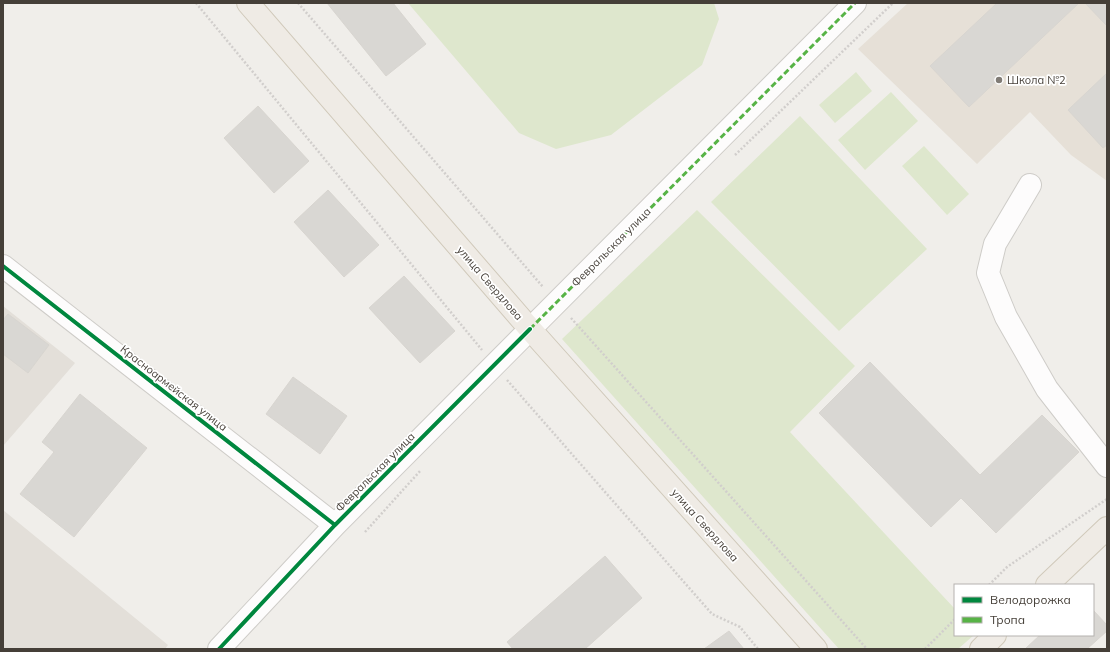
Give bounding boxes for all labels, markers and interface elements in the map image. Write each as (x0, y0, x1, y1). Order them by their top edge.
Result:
place label: Школа №2 (1007, 73, 1066, 87)
marker: Школа №2 (994, 75, 1004, 85)
street label: Февральская улица (568, 204, 654, 290)
street label: улица Свердлова (454, 243, 526, 323)
street label: Красноармейская улица (118, 342, 230, 434)
street label: Февральская улица (332, 429, 418, 515)
street label: улица Свердлова (668, 485, 742, 565)
legend (954, 584, 1094, 636)
text: Велодорожка (990, 592, 1071, 607)
text: Тропа (990, 612, 1025, 627)

